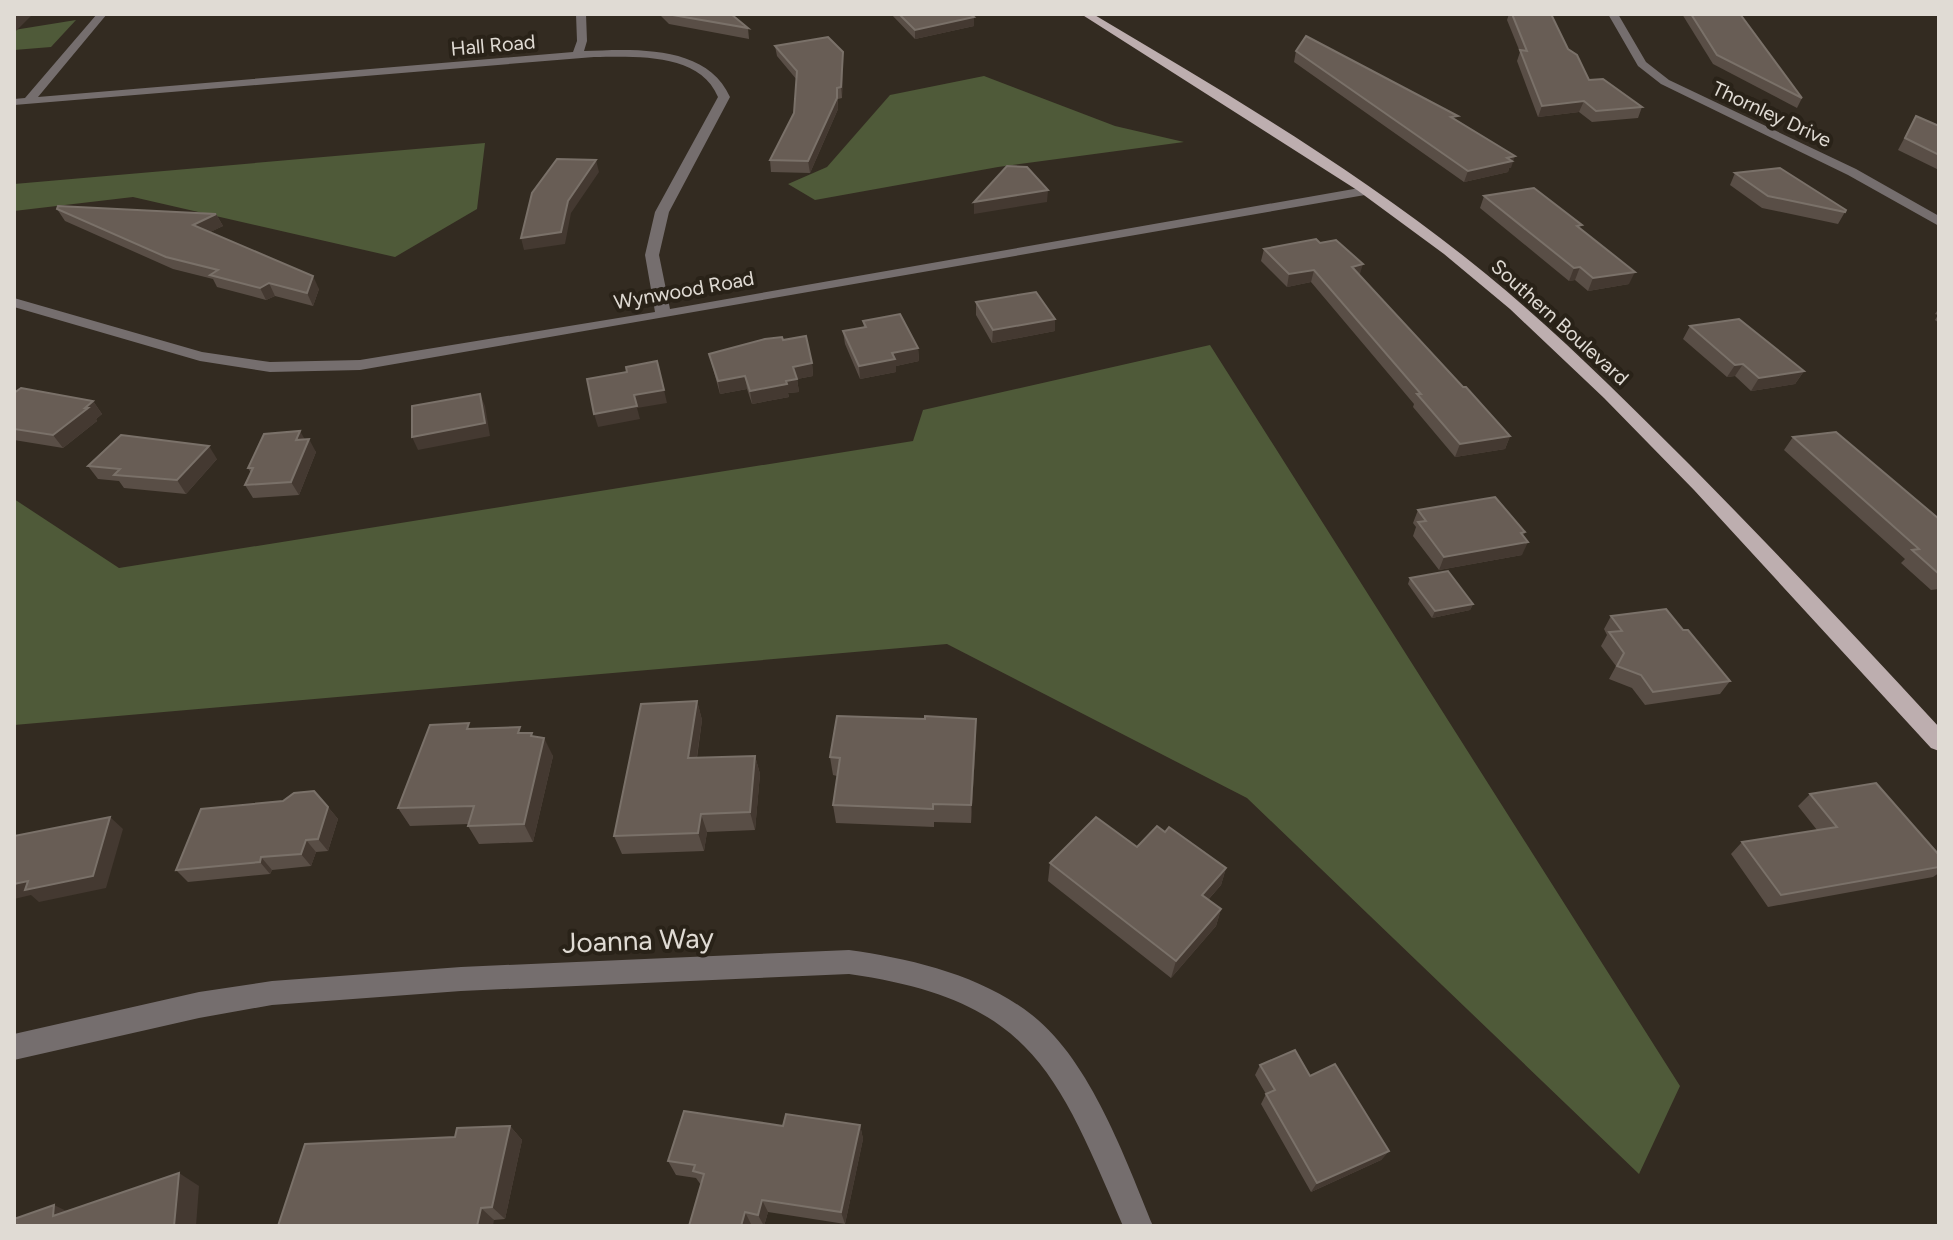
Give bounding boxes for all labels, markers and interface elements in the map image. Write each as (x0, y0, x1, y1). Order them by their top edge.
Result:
street label: Hall Road (450, 29, 536, 61)
street label: Thornley Drive (1709, 76, 1835, 152)
street label: Southern Boulevard (1486, 254, 1634, 390)
street label: Wynwood Road (612, 266, 756, 314)
street label: Joanna Way (561, 920, 715, 960)

